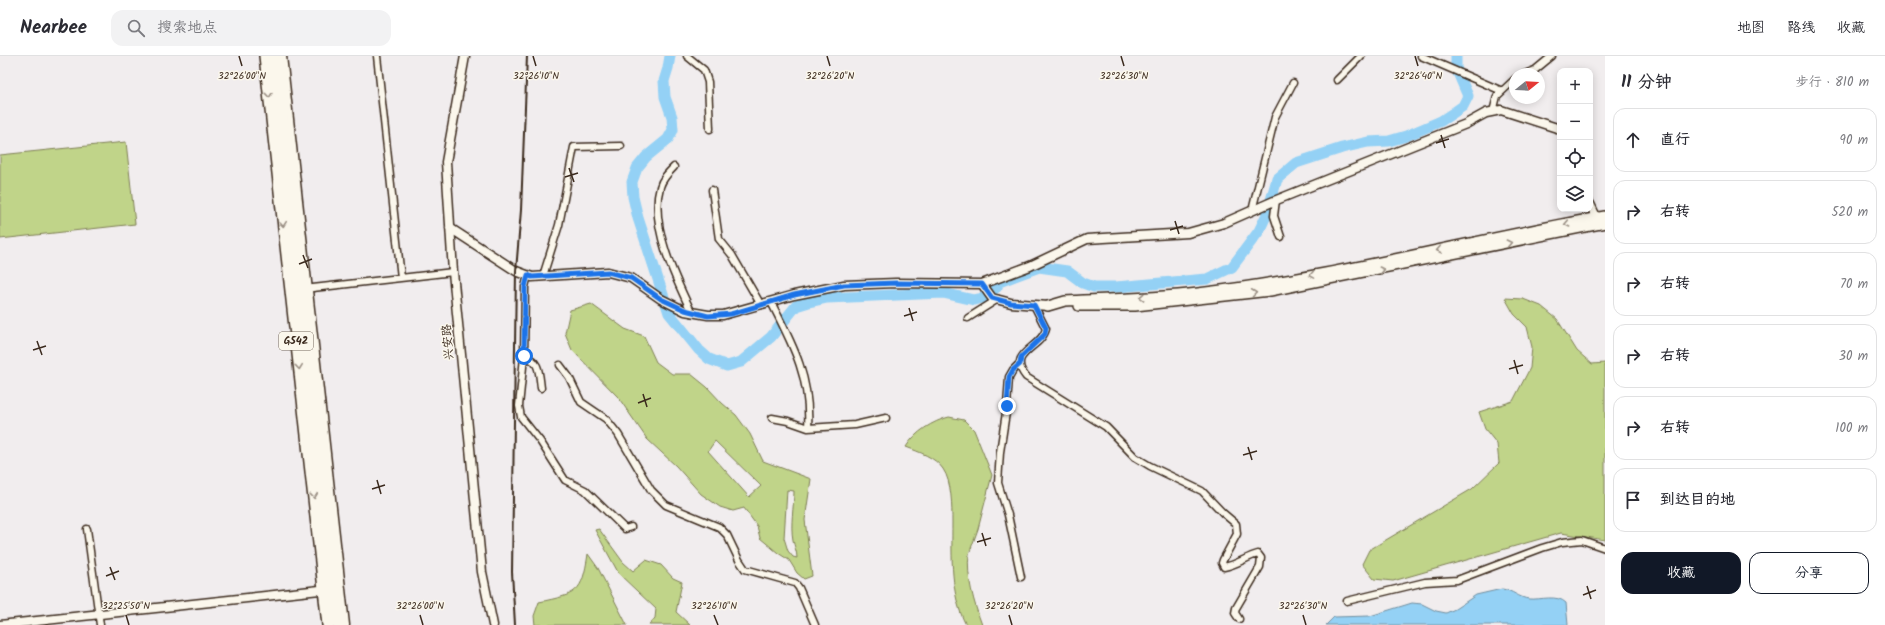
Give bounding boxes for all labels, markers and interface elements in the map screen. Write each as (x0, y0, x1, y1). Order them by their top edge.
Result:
search box (111, 10, 391, 46)
text: Nearbee (20, 13, 87, 43)
text: 搜索地点 (157, 16, 217, 40)
icon: search (125, 17, 147, 39)
text: 地图 (1737, 17, 1765, 39)
text: 路线 (1787, 17, 1815, 39)
text: 收藏 (1837, 17, 1865, 39)
text: 32°26'00"N (218, 68, 266, 84)
text: 32°26'10"N (513, 68, 559, 84)
text: 32°26'20"N (806, 68, 855, 84)
text: 32°26'30"N (1100, 68, 1148, 84)
text: 32°26'40"N (1394, 68, 1442, 84)
north arrow (1509, 68, 1545, 104)
map controls (1557, 68, 1593, 212)
button: + (1557, 68, 1593, 104)
text: 11 分钟 (1621, 69, 1672, 96)
text: 步行 · 810 m (1796, 72, 1869, 93)
one-way arrow (264, 92, 273, 98)
button: − (1557, 104, 1593, 140)
text: 直行 (1660, 128, 1690, 152)
icon: ahead (1622, 129, 1644, 151)
text: 90 m (1840, 130, 1868, 151)
button: locate (1557, 140, 1593, 176)
button: layers (1557, 176, 1593, 212)
text: 右转 (1660, 200, 1690, 224)
icon: right (1622, 201, 1644, 223)
text: 520 m (1831, 202, 1868, 223)
one-way arrow (1564, 219, 1570, 227)
one-way arrow (279, 221, 288, 227)
one-way arrow (1506, 240, 1513, 248)
one-way arrow (1436, 245, 1443, 254)
one-way arrow (1379, 266, 1385, 274)
one-way arrow (1309, 270, 1315, 279)
text: 右转 (1660, 272, 1690, 296)
icon: right (1622, 273, 1644, 295)
text: 70 m (1840, 274, 1868, 295)
one-way arrow (1251, 289, 1257, 298)
one-way arrow (1139, 293, 1145, 302)
street label: 兴安路 (437, 323, 459, 361)
road number: G542 (279, 332, 313, 350)
text: 右转 (1660, 344, 1690, 368)
icon: right (1622, 345, 1644, 367)
text: 30 m (1839, 346, 1868, 367)
route start (515, 347, 533, 365)
one-way arrow (295, 364, 304, 370)
route end (998, 397, 1016, 415)
text: 右转 (1660, 416, 1690, 440)
icon: right (1622, 417, 1644, 439)
text: 100 m (1835, 418, 1868, 439)
text: 到达目的地 (1660, 488, 1735, 512)
icon: arrive (1622, 489, 1644, 511)
one-way arrow (309, 493, 318, 499)
button: 收藏 (1621, 552, 1741, 594)
button: 分享 (1749, 552, 1869, 594)
text: 32°25'50"N (102, 598, 150, 614)
text: 32°26'00"N (396, 598, 444, 614)
text: 32°26'10"N (691, 598, 737, 614)
text: 32°26'20"N (985, 598, 1034, 614)
text: 32°26'30"N (1279, 598, 1327, 614)

